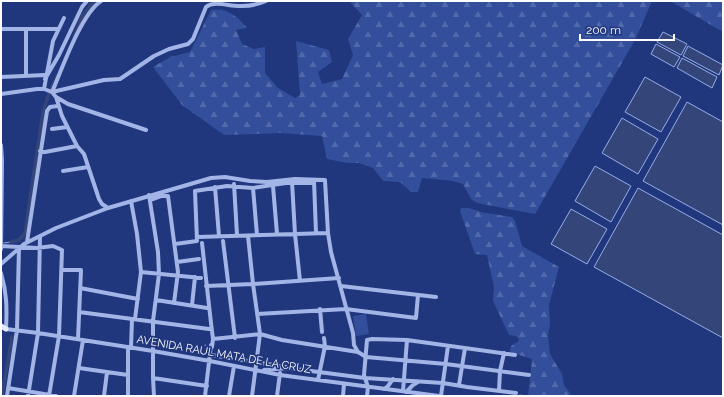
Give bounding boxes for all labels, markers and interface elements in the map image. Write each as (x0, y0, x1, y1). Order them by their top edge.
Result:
scale bar (580, 16, 674, 42)
text: 200 m (586, 23, 621, 37)
street label: AVENIDA RAÚL MATA DE LA CRUZ (136, 332, 312, 376)

